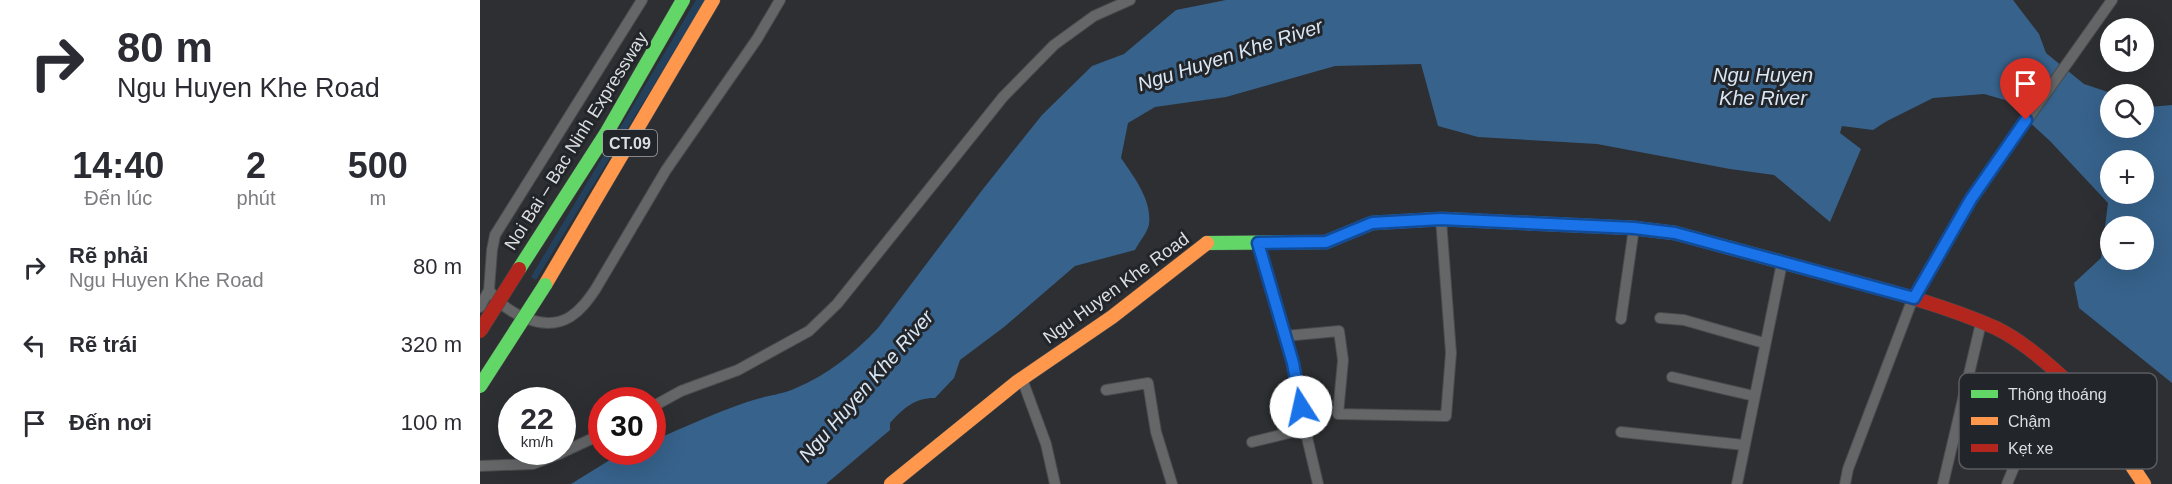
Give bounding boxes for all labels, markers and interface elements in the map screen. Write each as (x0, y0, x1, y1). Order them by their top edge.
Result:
water label: Ngu Huyen Khe River (1135, 14, 1327, 95)
map controls (2100, 18, 2154, 270)
button: sound (2100, 18, 2154, 72)
icon: right (18, 24, 96, 102)
text: 80 m (117, 24, 213, 71)
street label: Noi Bai – Bac Ninh Expressway (500, 28, 652, 254)
pin (2000, 58, 2051, 120)
water label: Ngu Huyen Khe River (1713, 64, 1813, 109)
icon: arrive (2009, 67, 2042, 100)
text: Ngu Huyen Khe Road (117, 73, 380, 103)
button: search (2100, 84, 2154, 138)
road number: CT.09 (603, 130, 657, 156)
text: 14:40 (72, 145, 164, 186)
text: 2 (246, 145, 266, 186)
text: 500 (348, 145, 408, 186)
button: + (2100, 150, 2154, 204)
text: Đến lúc (84, 187, 152, 209)
text: phút (237, 187, 275, 209)
text: m (369, 187, 386, 209)
button: − (2100, 216, 2154, 270)
street label: Ngu Huyen Khe Road (1039, 228, 1193, 348)
text: Rẽ phải (69, 243, 148, 268)
icon: right (18, 251, 51, 284)
text: 80 m (413, 254, 462, 279)
text: Ngu Huyen Khe Road (69, 269, 264, 291)
water label: Ngu Huyen Khe River (794, 305, 939, 466)
icon: left (18, 329, 51, 362)
text: Rẽ trái (69, 332, 137, 357)
text: 320 m (401, 332, 462, 357)
legend (1959, 373, 2157, 469)
position arrow (1269, 375, 1333, 439)
text: Thông thoáng (2008, 386, 2107, 403)
speed limit sign: 30 (588, 387, 666, 465)
text: 22 (520, 402, 554, 435)
icon: arrive (18, 407, 51, 440)
text: Đến nơi (69, 410, 152, 435)
text: 100 m (401, 410, 462, 435)
text: Chậm (2008, 413, 2051, 430)
text: km/h (521, 433, 553, 450)
text: Kẹt xe (2008, 440, 2053, 457)

